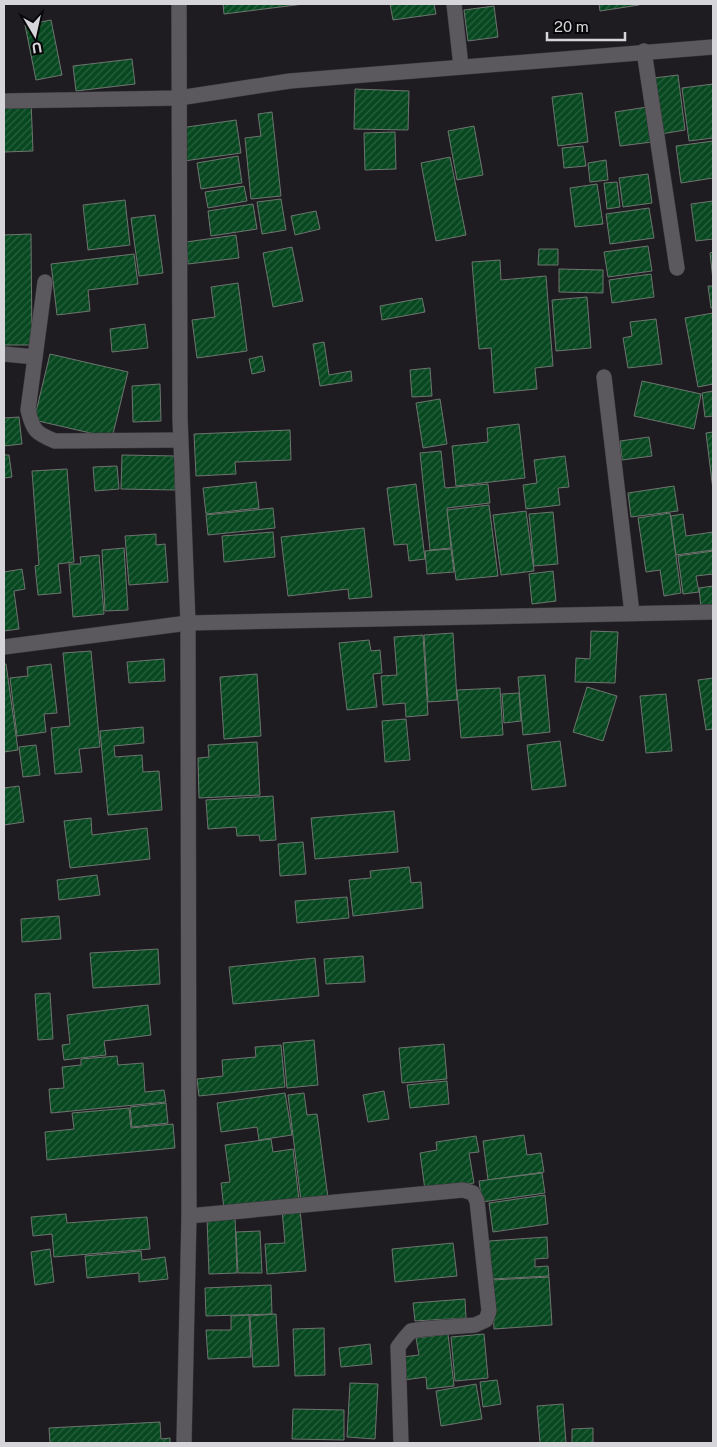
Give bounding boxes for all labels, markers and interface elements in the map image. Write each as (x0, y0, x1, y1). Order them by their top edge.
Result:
north arrow (10, 10, 60, 60)
scale bar (547, 10, 624, 42)
text: 20 m (554, 18, 589, 35)
text: U (31, 39, 43, 57)

